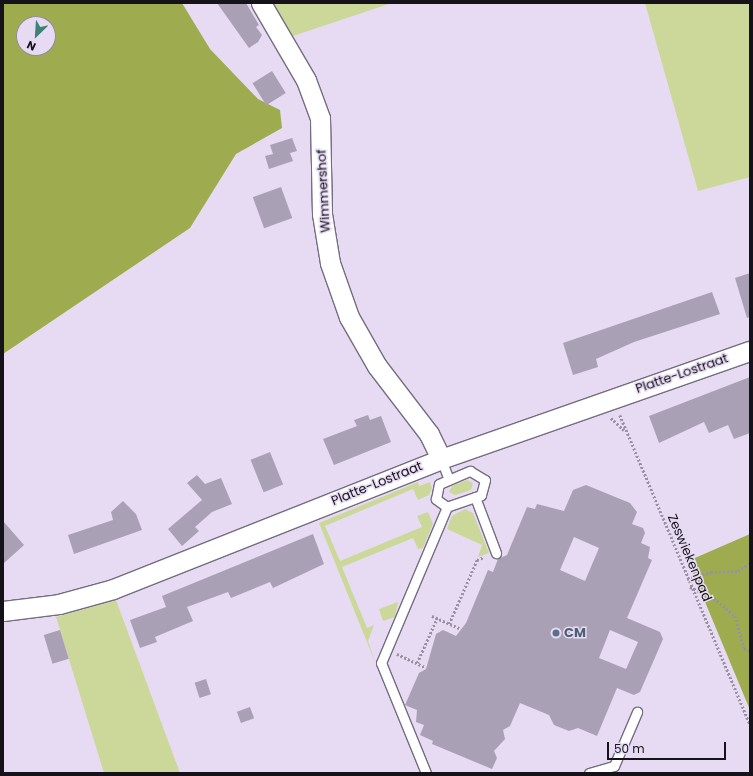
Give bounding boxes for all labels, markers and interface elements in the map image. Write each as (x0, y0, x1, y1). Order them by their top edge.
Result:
north arrow (16, 16, 56, 56)
text: N (24, 37, 38, 55)
street label: Wimmershof (314, 149, 334, 233)
street label: Platte-Lostraat (634, 351, 730, 397)
street label: Platte-Lostraat (329, 459, 425, 509)
street label: Zeswiekenpad (664, 512, 714, 604)
place label: CM (564, 625, 586, 641)
marker: CM (551, 628, 561, 638)
scale bar (609, 734, 728, 760)
text: 50 m (614, 740, 645, 757)

